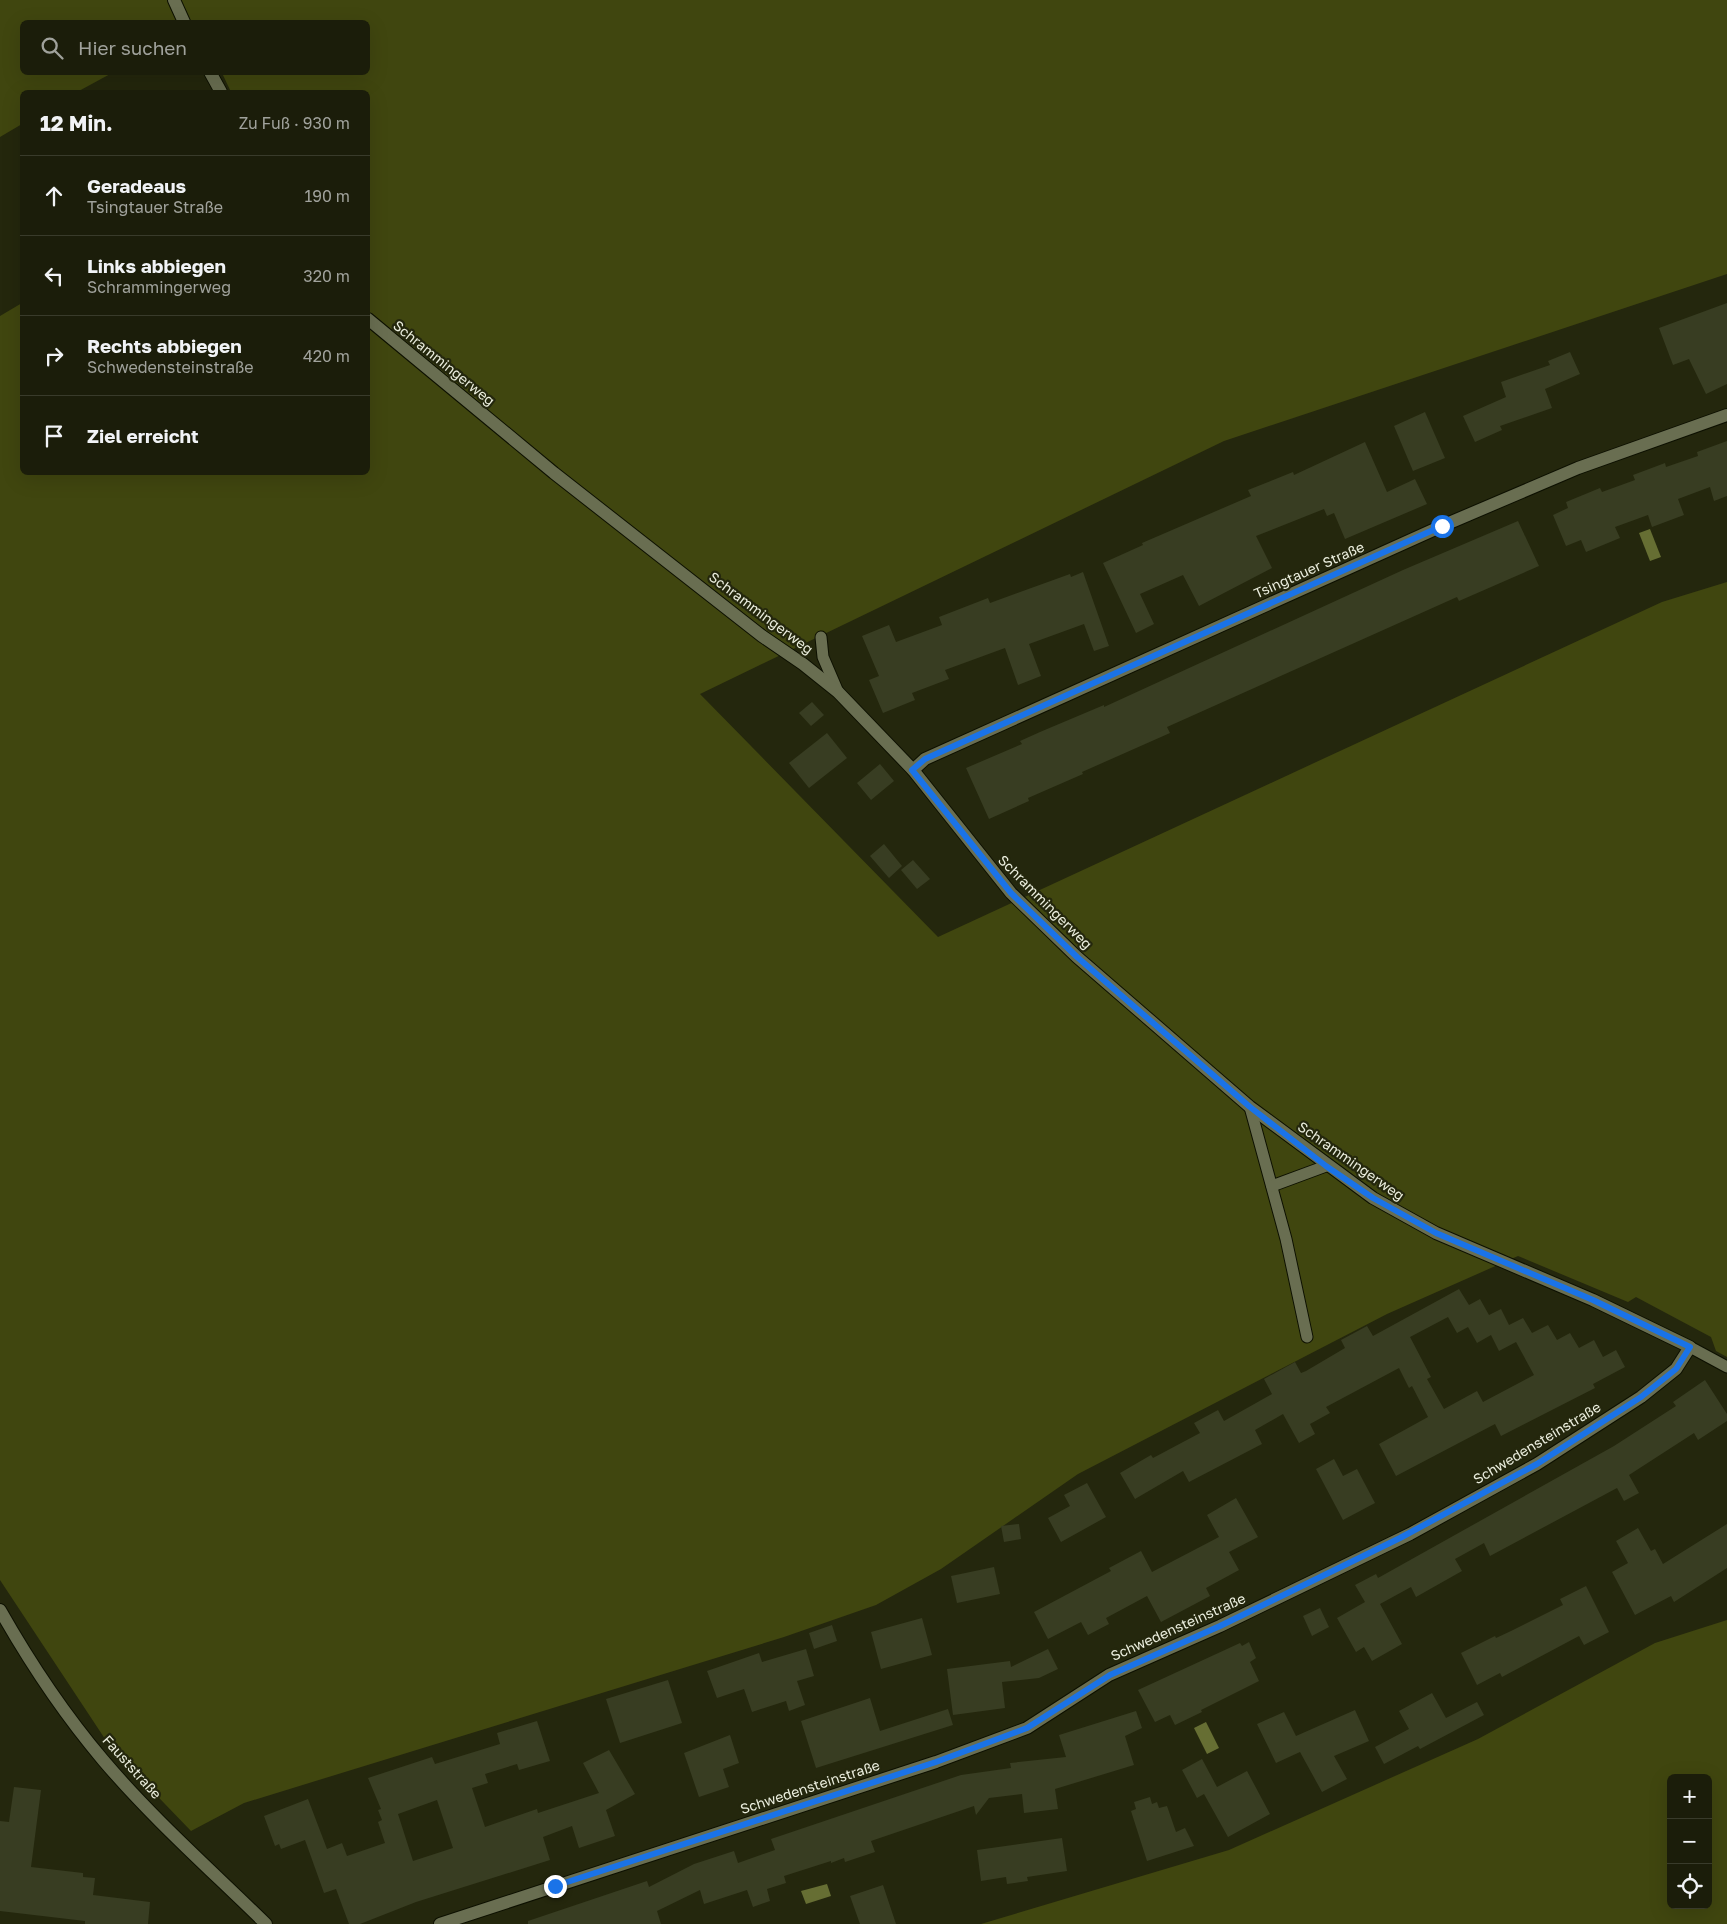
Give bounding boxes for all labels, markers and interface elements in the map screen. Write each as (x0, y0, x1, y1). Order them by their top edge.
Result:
search box (20, 20, 370, 75)
icon: search (38, 34, 66, 62)
text: Hier suchen (78, 36, 187, 59)
text: 12 Min. (40, 110, 113, 136)
text: Zu Fuß · 930 m (239, 113, 350, 133)
text: Geradeaus (87, 174, 186, 197)
icon: ahead (40, 182, 68, 210)
text: 190 m (304, 186, 350, 206)
text: Tsingtauer Straße (87, 197, 223, 217)
text: Links abbiegen (87, 254, 226, 277)
icon: left (40, 262, 68, 290)
text: 320 m (303, 266, 350, 286)
text: Schrammingerweg (87, 277, 231, 297)
street label: Schrammingerweg (390, 316, 499, 409)
text: Rechts abbiegen (87, 334, 242, 357)
icon: right (40, 342, 68, 370)
text: 420 m (303, 346, 350, 366)
text: Schwedensteinstraße (87, 357, 254, 377)
icon: arrive (40, 422, 68, 450)
text: Ziel erreicht (87, 424, 199, 447)
route start (1431, 515, 1454, 538)
street label: Tsingtauer Straße (1251, 538, 1367, 602)
street label: Schrammingerweg (706, 568, 817, 657)
street label: Schrammingerweg (995, 851, 1096, 952)
street label: Schrammingerweg (1295, 1117, 1408, 1204)
street label: Schwedensteinstraße (1470, 1398, 1604, 1487)
street label: Schwedensteinstraße (1108, 1589, 1248, 1664)
street label: Fauststraße (99, 1731, 165, 1802)
street label: Schwedensteinstraße (738, 1756, 882, 1817)
map controls (1667, 1774, 1712, 1909)
button: + (1667, 1774, 1712, 1819)
button: − (1667, 1819, 1712, 1864)
button: locate (1667, 1864, 1712, 1909)
route end (544, 1875, 567, 1898)

